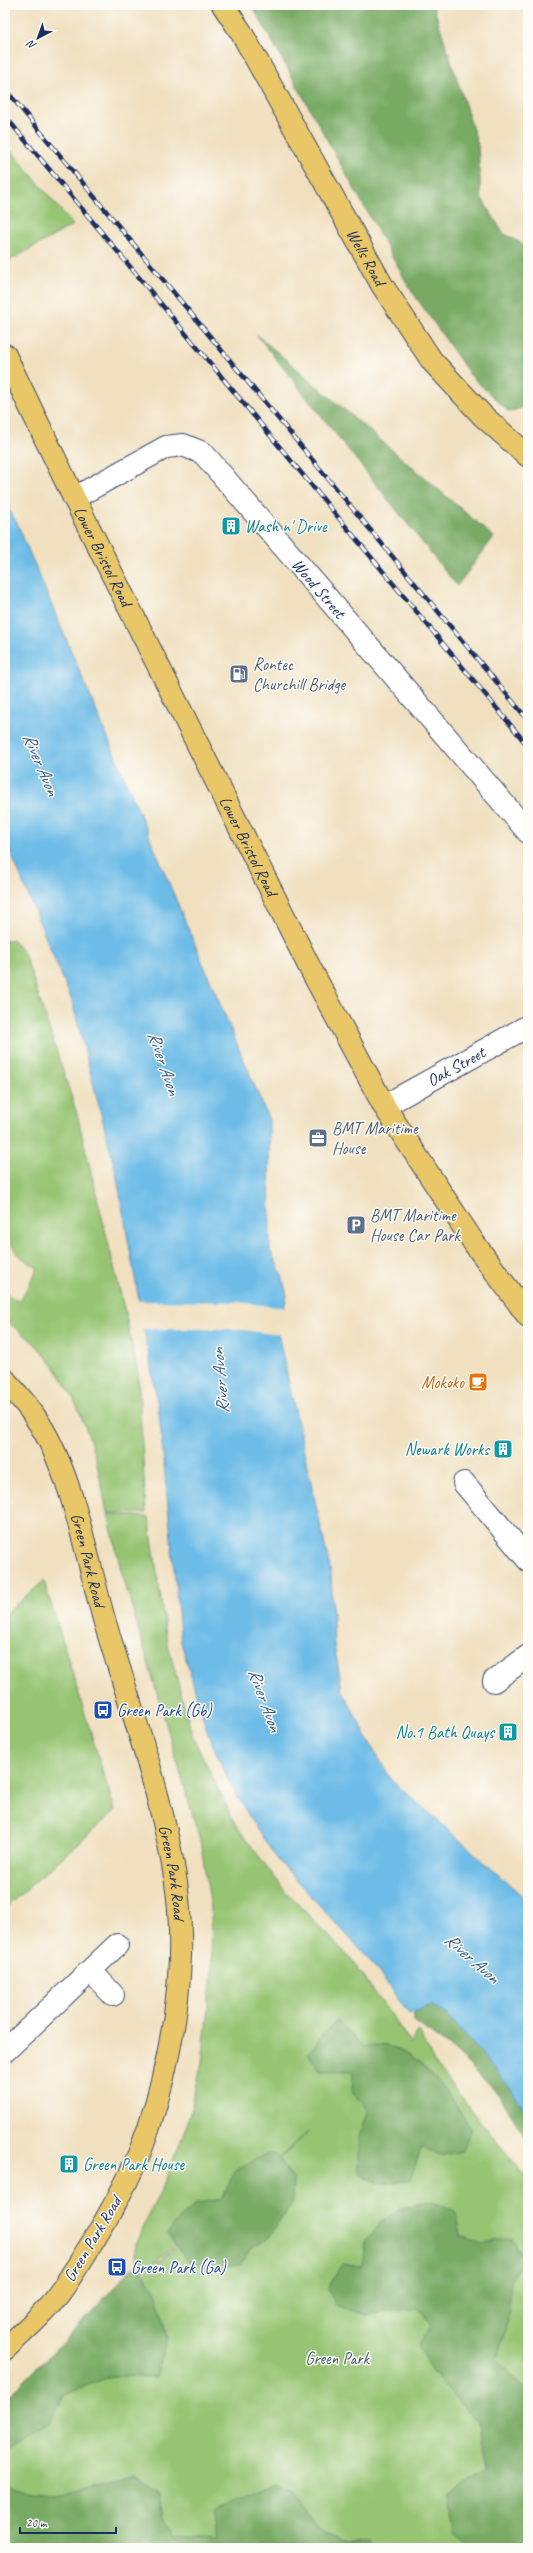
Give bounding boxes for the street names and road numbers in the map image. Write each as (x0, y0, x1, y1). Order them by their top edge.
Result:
street label: Wells Road (342, 225, 391, 291)
street label: Lower Bristol Road (69, 503, 138, 612)
street label: Wood Street (287, 554, 351, 624)
street label: Lower Bristol Road (214, 793, 283, 901)
street label: Oak Street (423, 1041, 491, 1091)
street label: Green Park Road (66, 1511, 111, 1612)
street label: Green Park Road (154, 1823, 190, 1924)
street label: Green Park Road (59, 2190, 128, 2286)

